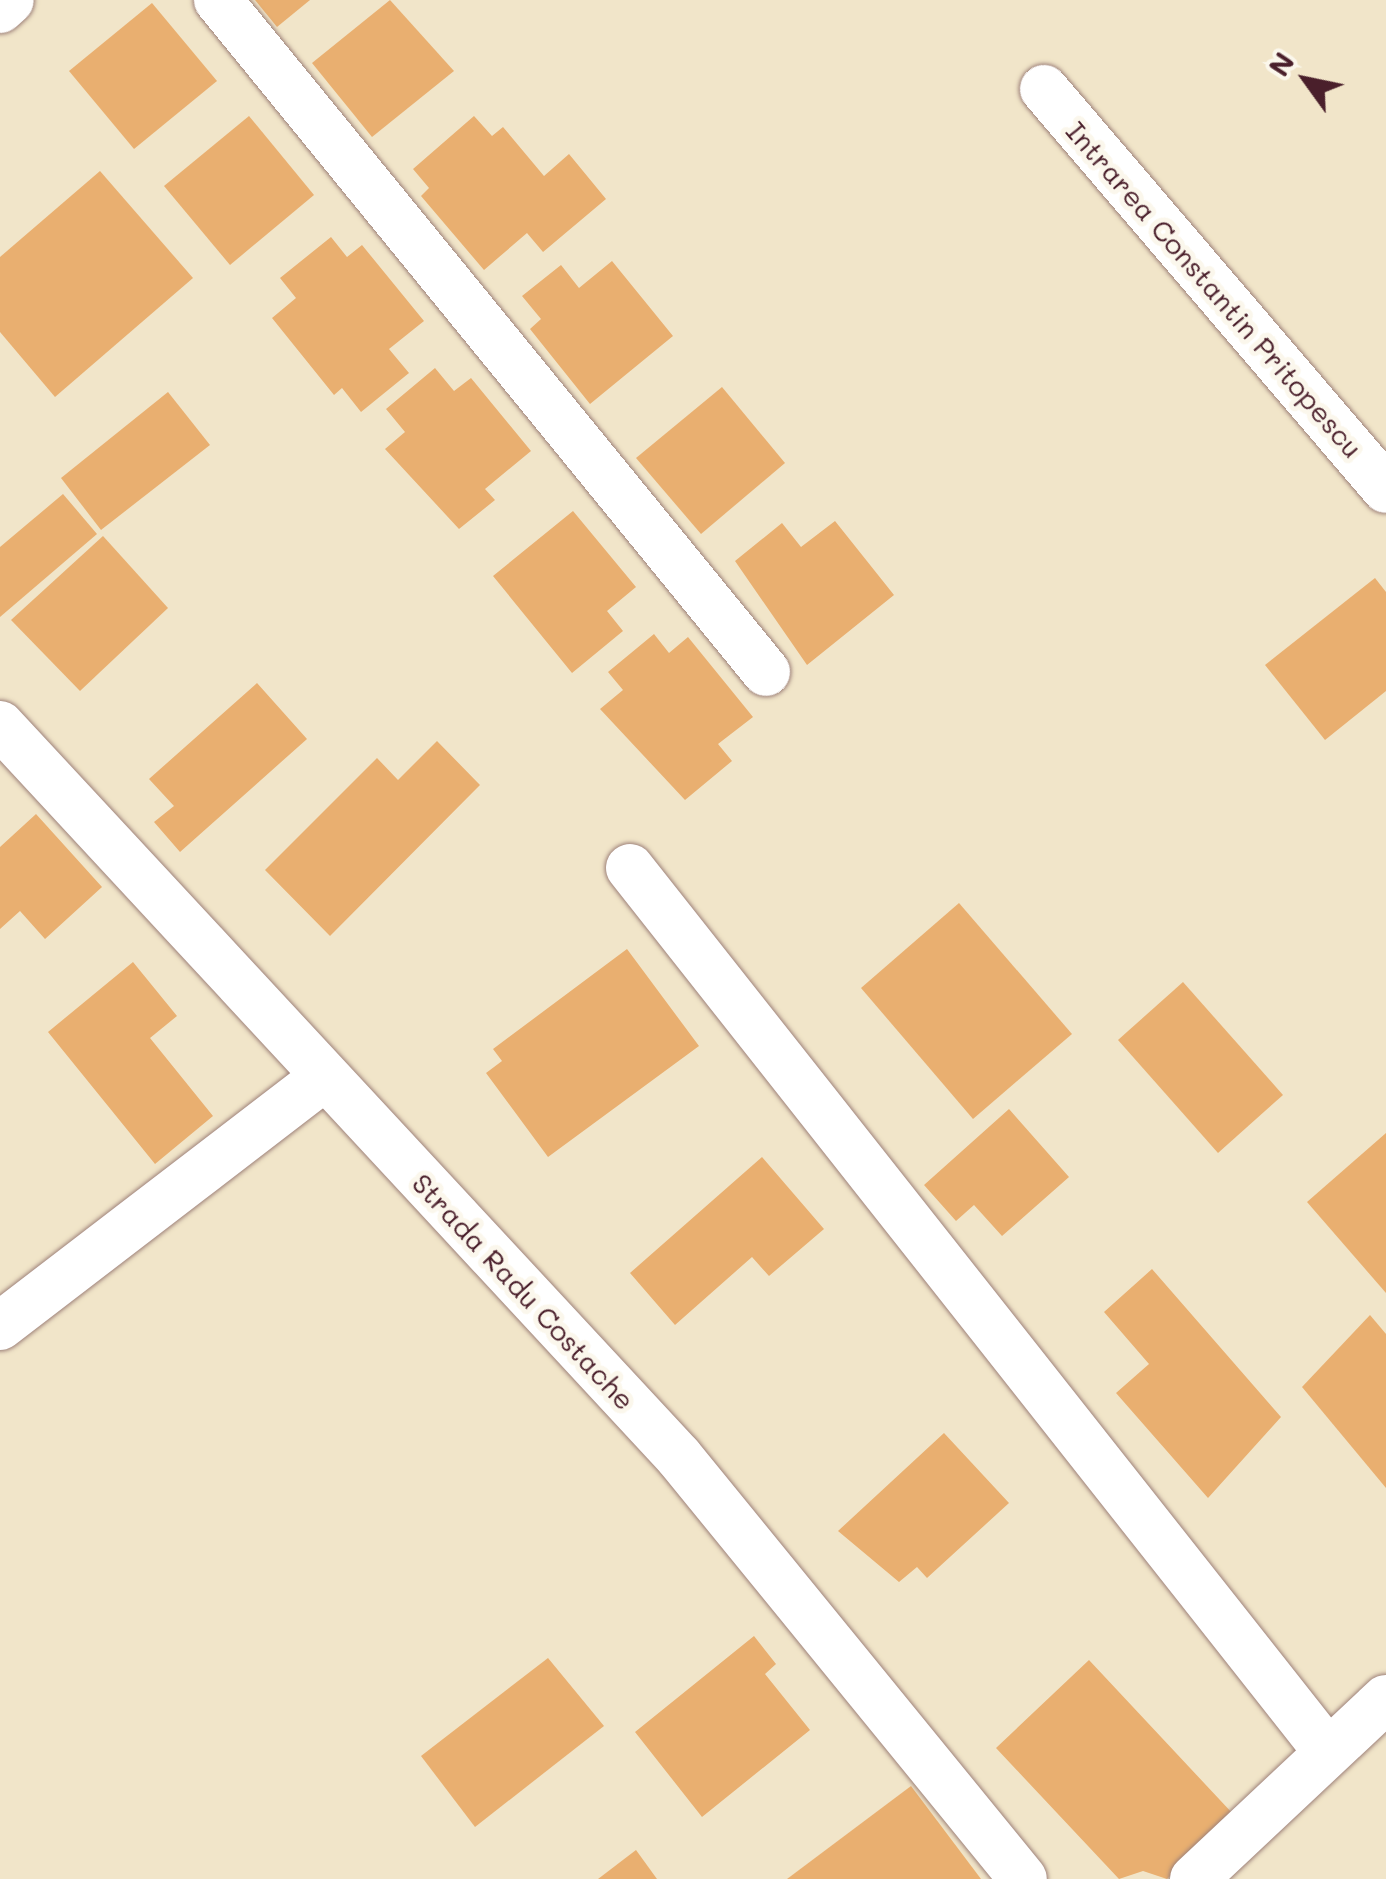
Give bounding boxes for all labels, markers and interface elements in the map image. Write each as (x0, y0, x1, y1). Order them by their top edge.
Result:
north arrow (1256, 30, 1356, 130)
text: N (1260, 45, 1302, 82)
street label: Intrarea Constantin Pritopescu (1060, 114, 1370, 464)
street label: Strada Radu Costache (406, 1166, 642, 1416)

